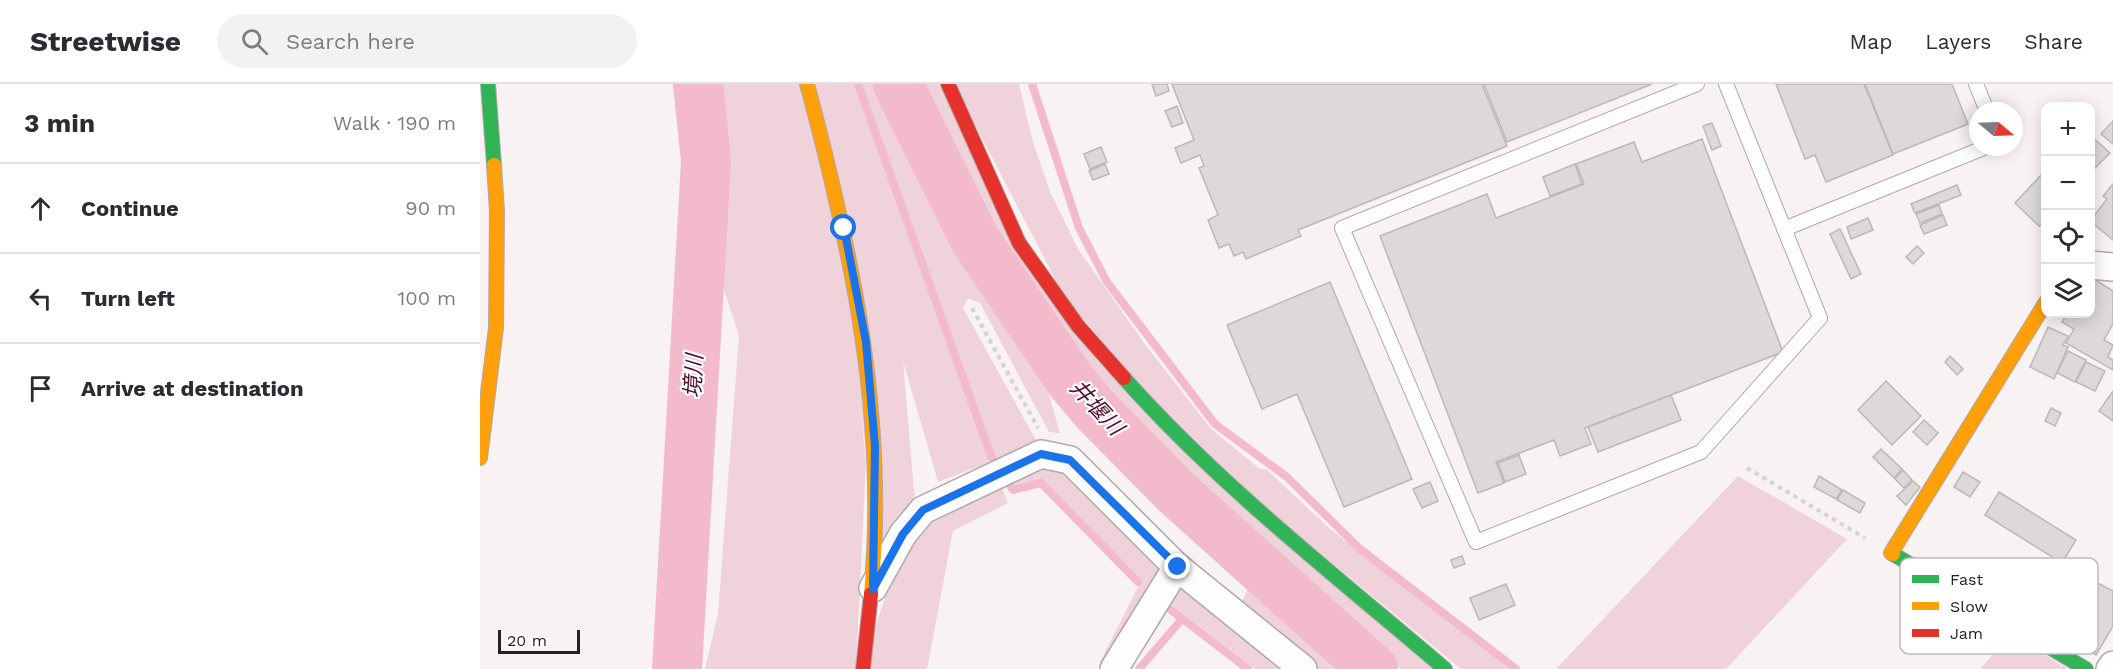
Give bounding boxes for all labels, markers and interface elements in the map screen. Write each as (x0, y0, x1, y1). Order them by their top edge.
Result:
search box (217, 14, 637, 68)
text: Streetwise (30, 25, 181, 58)
icon: search (238, 25, 271, 58)
text: Search here (286, 29, 415, 54)
text: Map (1849, 29, 1892, 54)
text: Layers (1925, 29, 1991, 54)
text: Share (2024, 29, 2083, 54)
north arrow (1969, 102, 2023, 156)
map controls (2041, 102, 2095, 318)
button: + (2041, 102, 2095, 156)
text: 3 min (24, 108, 95, 138)
text: Walk · 190 m (333, 111, 456, 135)
button: − (2041, 156, 2095, 210)
icon: ahead (24, 192, 57, 225)
text: Continue (81, 196, 179, 221)
text: 90 m (405, 196, 456, 220)
button: locate (2041, 210, 2095, 264)
route start (830, 214, 856, 240)
button: layers (2041, 264, 2095, 318)
icon: left (24, 282, 57, 315)
text: Turn left (81, 286, 175, 311)
text: 100 m (397, 286, 456, 310)
water label: 境川 (680, 351, 707, 399)
icon: arrive (24, 372, 57, 405)
water label: 井堰川 (1065, 375, 1130, 441)
text: Arrive at destination (81, 376, 304, 401)
route end (1164, 553, 1190, 579)
legend (1900, 558, 2098, 654)
text: Fast (1950, 570, 1983, 589)
text: Slow (1950, 597, 1988, 616)
text: Jam (1950, 624, 1983, 643)
scale bar (498, 627, 580, 654)
text: 20 m (507, 631, 547, 650)

